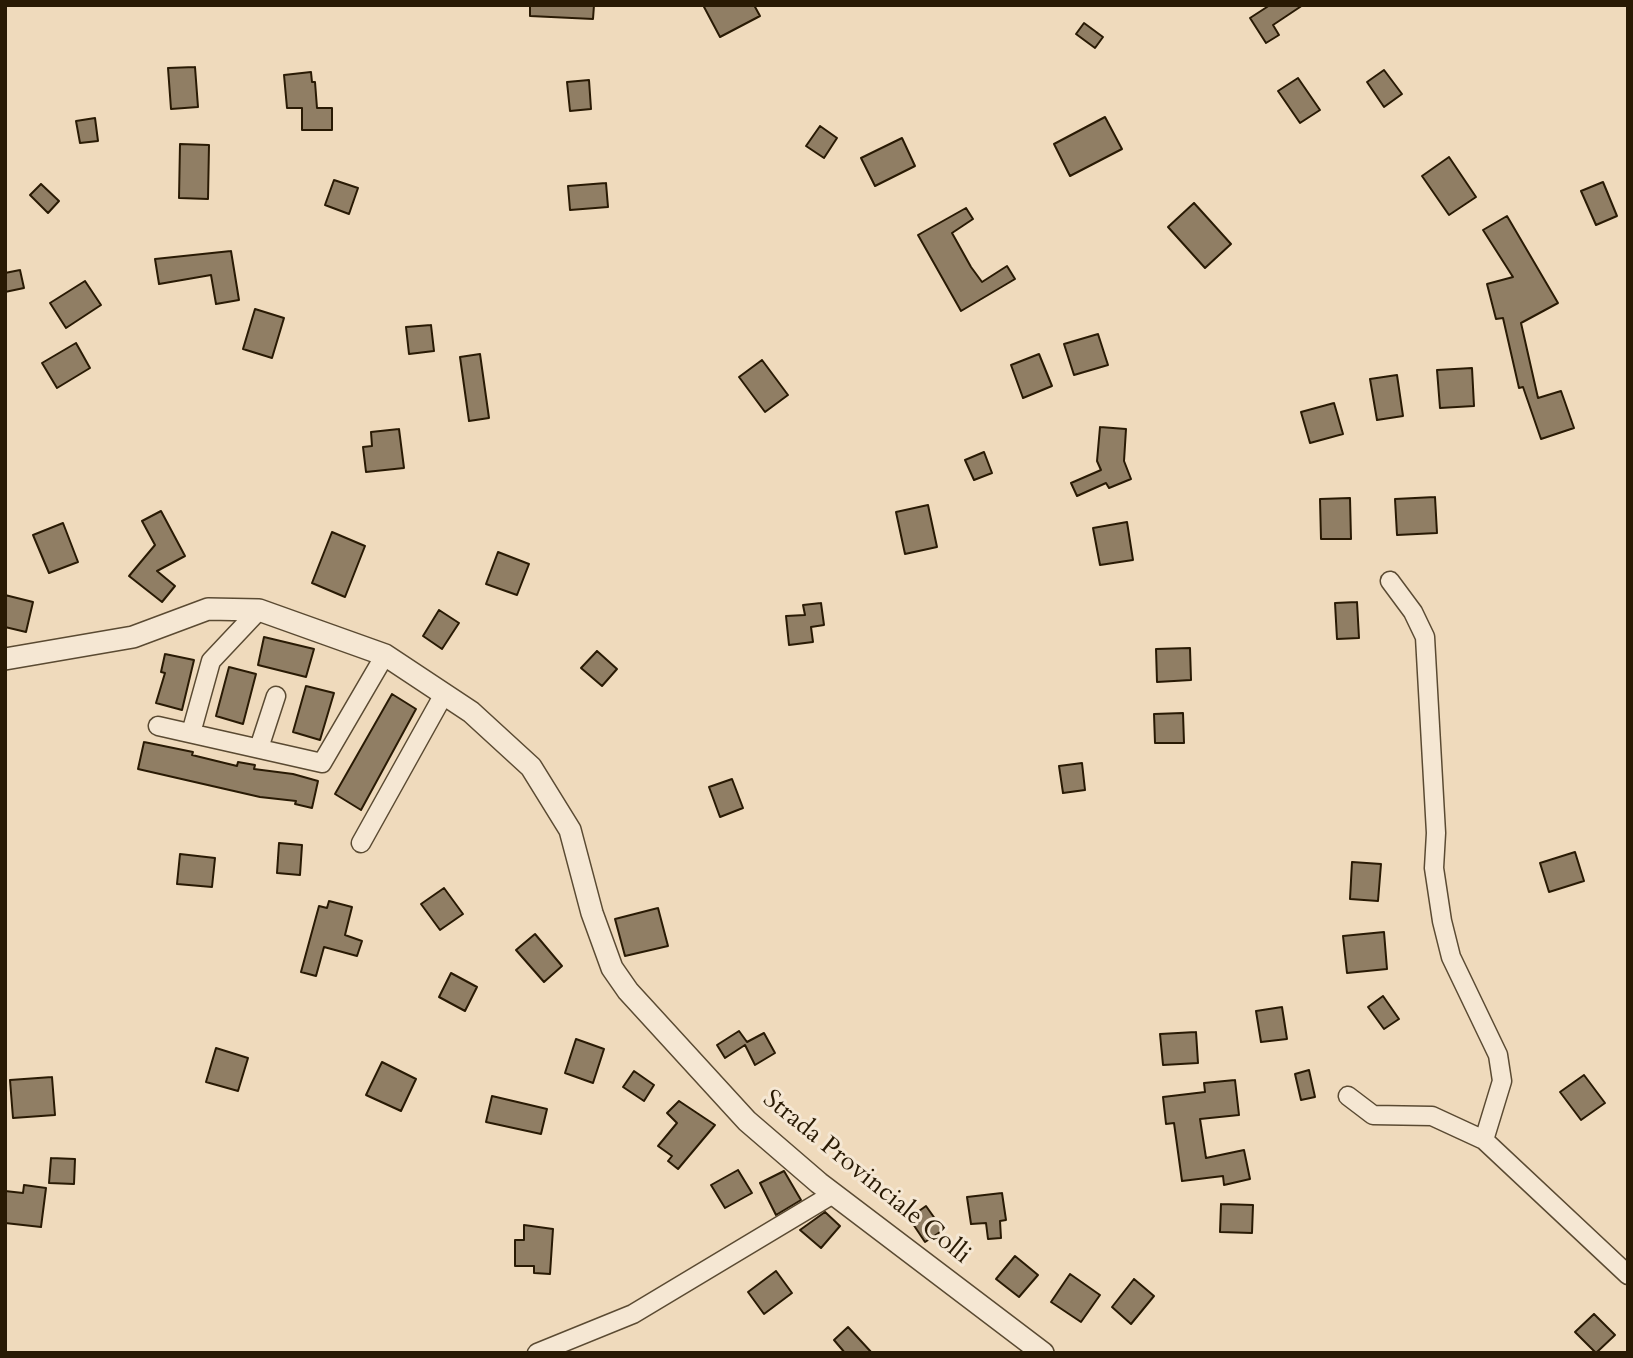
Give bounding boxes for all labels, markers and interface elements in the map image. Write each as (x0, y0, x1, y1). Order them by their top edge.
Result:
street label: Strada Provinciale Colli (756, 1085, 976, 1271)

